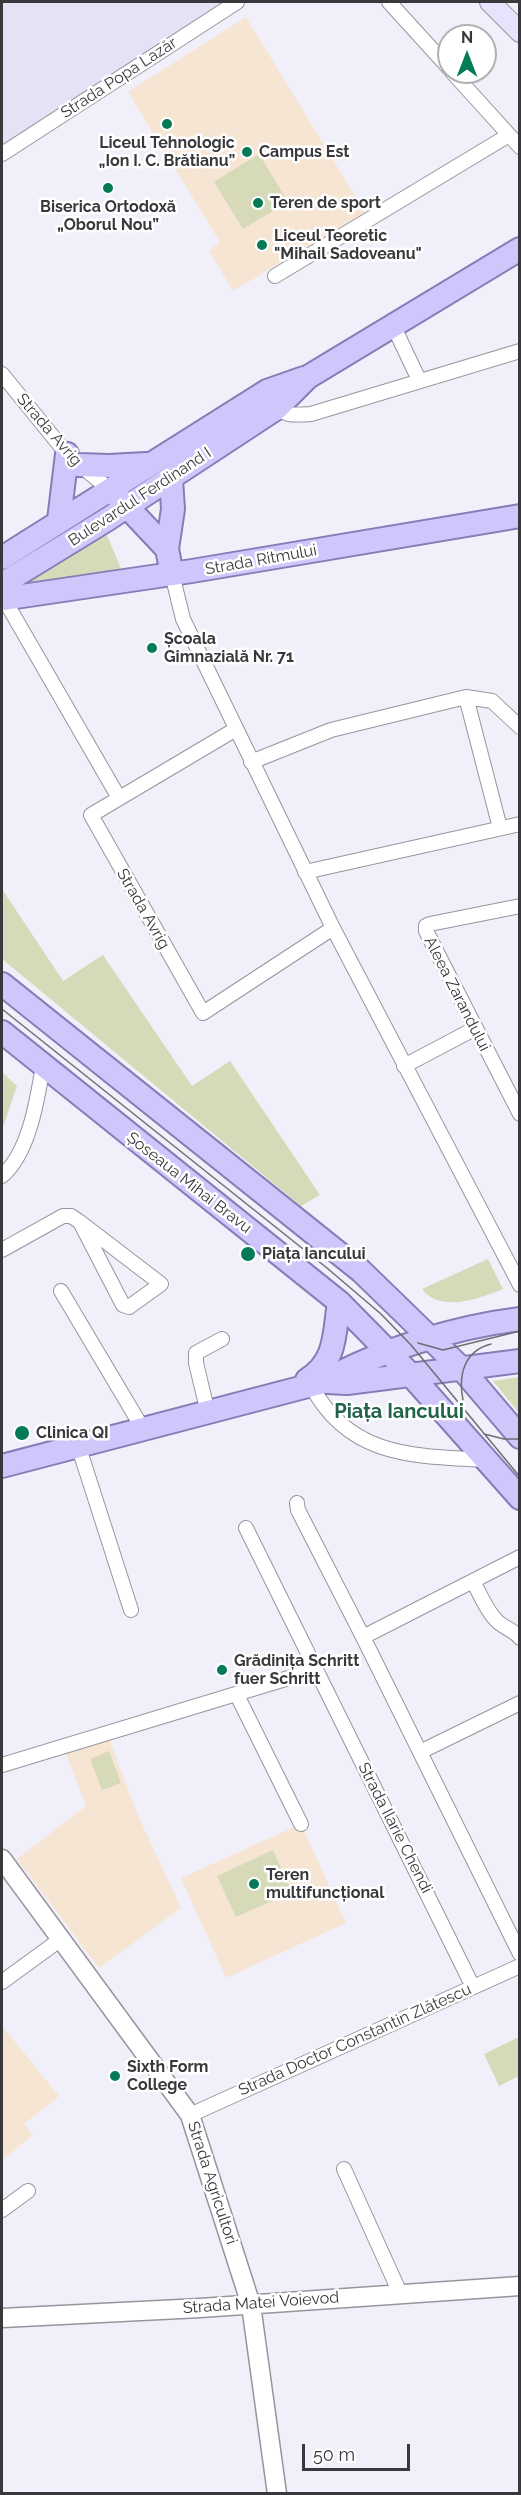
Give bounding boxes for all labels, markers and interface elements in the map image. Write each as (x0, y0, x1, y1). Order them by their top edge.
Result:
north arrow (437, 24, 497, 84)
text: N (461, 28, 473, 47)
street label: Strada Popa Lazăr (57, 33, 181, 123)
marker: Liceul Tehnologic „Ion I. C. Brătianu” (160, 117, 174, 131)
place label: Liceul Tehnologic „Ion I. C. Brătianu” (99, 133, 235, 171)
place label: Campus Est (259, 142, 349, 162)
marker: Campus Est (240, 145, 254, 159)
marker: Biserica Ortodoxă „Oborul Nou” (101, 181, 115, 195)
place label: Teren de sport (270, 193, 381, 213)
marker: Teren de sport (251, 196, 265, 210)
place label: Biserica Ortodoxă „Oborul Nou” (40, 197, 176, 235)
place label: Liceul Teoretic "Mihail Sadoveanu" (274, 226, 422, 264)
marker: Liceul Teoretic "Mihail Sadoveanu" (255, 238, 269, 252)
street label: Strada Avrig (12, 390, 86, 470)
street label: Bulevardul Ferdinand I (65, 444, 215, 550)
street label: Strada Ritmului (204, 541, 318, 579)
place label: Școala Gimnazială Nr. 71 (164, 629, 294, 667)
marker: Școala Gimnazială Nr. 71 (145, 641, 159, 655)
street label: Strada Avrig (112, 865, 174, 953)
street label: Aleea Zarandului (420, 934, 494, 1054)
street label: Șoseaua Mihai Bravu (123, 1128, 255, 1238)
place label: Piața Iancului (262, 1244, 366, 1264)
marker: Piața Iancului (239, 1245, 257, 1263)
district label: Piața Iancului (334, 1400, 464, 1424)
place label: Clinica QI (36, 1423, 109, 1443)
marker: Clinica QI (13, 1424, 31, 1442)
place label: Grădinița Schritt fuer Schritt (234, 1651, 359, 1689)
marker: Grădinița Schritt fuer Schritt (215, 1663, 229, 1677)
street label: Strada Ilarie Chendi (354, 1759, 436, 1897)
place label: Teren multifuncțional (266, 1865, 384, 1903)
marker: Teren multifuncțional (247, 1877, 261, 1891)
street label: Strada Doctor Constantin Zlătescu (236, 1980, 474, 2100)
place label: Sixth Form College (127, 2057, 209, 2095)
marker: Sixth Form College (108, 2069, 122, 2083)
street label: Strada Agricultori (183, 2119, 241, 2247)
street label: Strada Matei Voievod (182, 2288, 340, 2318)
scale bar (305, 2432, 413, 2470)
text: 50 m (313, 2444, 355, 2465)

